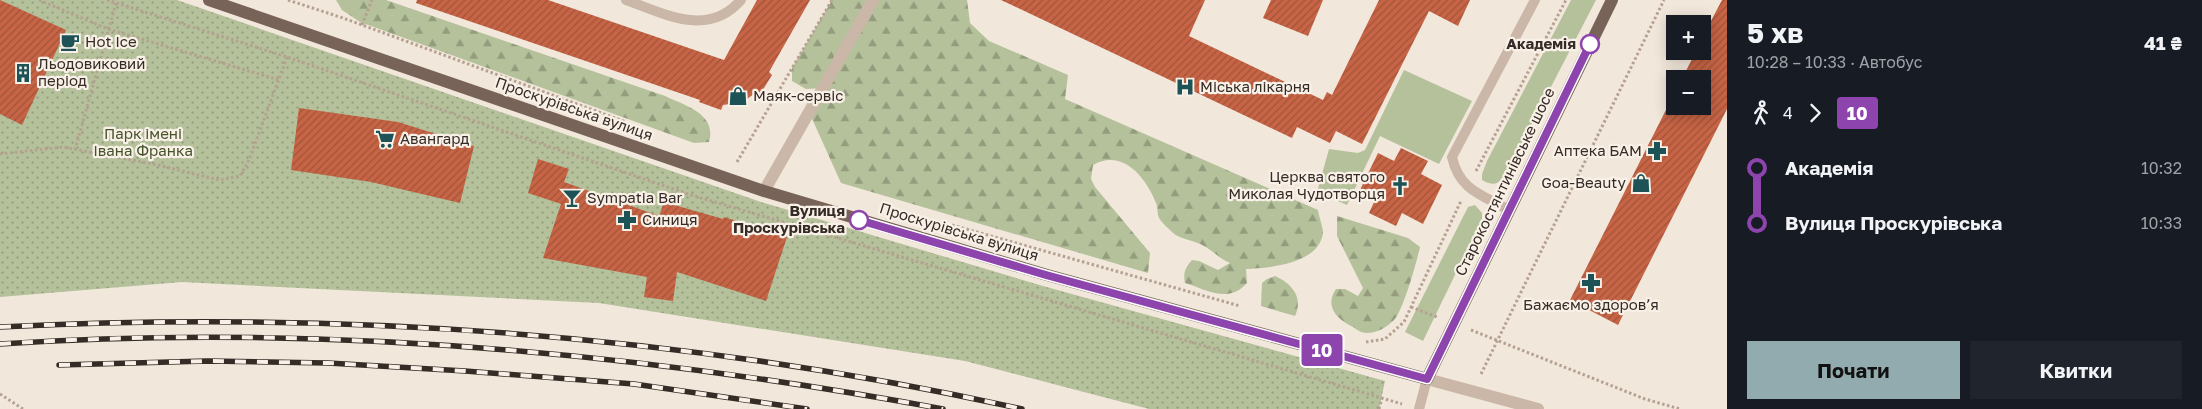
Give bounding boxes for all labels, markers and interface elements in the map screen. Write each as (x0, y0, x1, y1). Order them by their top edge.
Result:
map controls (1666, 15, 1711, 115)
button: + (1666, 15, 1711, 60)
text: 5 хв (1747, 16, 1804, 49)
cafe icon: Hot Ice (59, 31, 81, 53)
text: 41 ₴ (2144, 31, 2182, 54)
place label: Hot Ice (85, 32, 137, 50)
place label: Академія (1506, 34, 1576, 52)
marker: Академія (1580, 34, 1600, 54)
text: 10:28 – 10:33 · Автобус (1747, 52, 1922, 72)
place label: Льодовиковий період (38, 54, 145, 89)
building icon: Льодовиковий період (12, 62, 34, 84)
button: − (1666, 70, 1711, 115)
street label: Проскурівська вулиця (493, 73, 655, 144)
hospital icon: Міська лікарня (1174, 76, 1196, 98)
place label: Міська лікарня (1200, 77, 1310, 95)
street label: Старокостянтинівське шосе (1451, 84, 1558, 279)
shop icon: Маяк-сервіс (727, 85, 749, 107)
place label: Маяк-сервіс (753, 86, 843, 104)
icon: walk (1747, 99, 1775, 127)
icon: forward (1801, 99, 1829, 127)
text: 10 (1847, 102, 1868, 124)
text: 4 (1783, 103, 1793, 123)
park label: Парк імені Івана Франка (93, 124, 193, 159)
supermarket icon: Авангард (374, 128, 396, 150)
place label: Авангард (400, 129, 469, 147)
pharmacy icon: Аптека БАМ (1646, 140, 1668, 162)
place label: Аптека БАМ (1554, 141, 1642, 159)
text: Академія (1785, 156, 1873, 179)
text: 10:32 (2141, 158, 2182, 178)
place label: Церква святого Миколая Чудотворця (1228, 167, 1385, 202)
shop icon: Goa-Beauty (1630, 172, 1652, 194)
place label: Goa-Beauty (1541, 173, 1627, 191)
church icon: Церква святого Миколая Чудотворця (1389, 175, 1411, 197)
bar icon: Sympatia Bar (561, 187, 583, 209)
place label: Sympatia Bar (587, 188, 682, 206)
street label: Проскурівська вулиця (878, 198, 1041, 264)
place label: Вулиця Проскурівська (733, 201, 845, 236)
pharmacy icon: Синиця (616, 209, 638, 231)
place label: Синиця (642, 210, 698, 228)
marker: Вулиця Проскурівська (849, 210, 869, 230)
text: Вулиця Проскурівська (1785, 211, 2002, 234)
text: 10:33 (2141, 213, 2182, 233)
pharmacy icon: Бажаємо здоровʼя (1580, 272, 1602, 294)
place label: Бажаємо здоровʼя (1523, 295, 1659, 313)
line badge: 10 (1300, 334, 1344, 366)
text: 10 (1312, 339, 1332, 361)
button: Почати (1747, 341, 1960, 399)
button: Квитки (1970, 341, 2182, 399)

